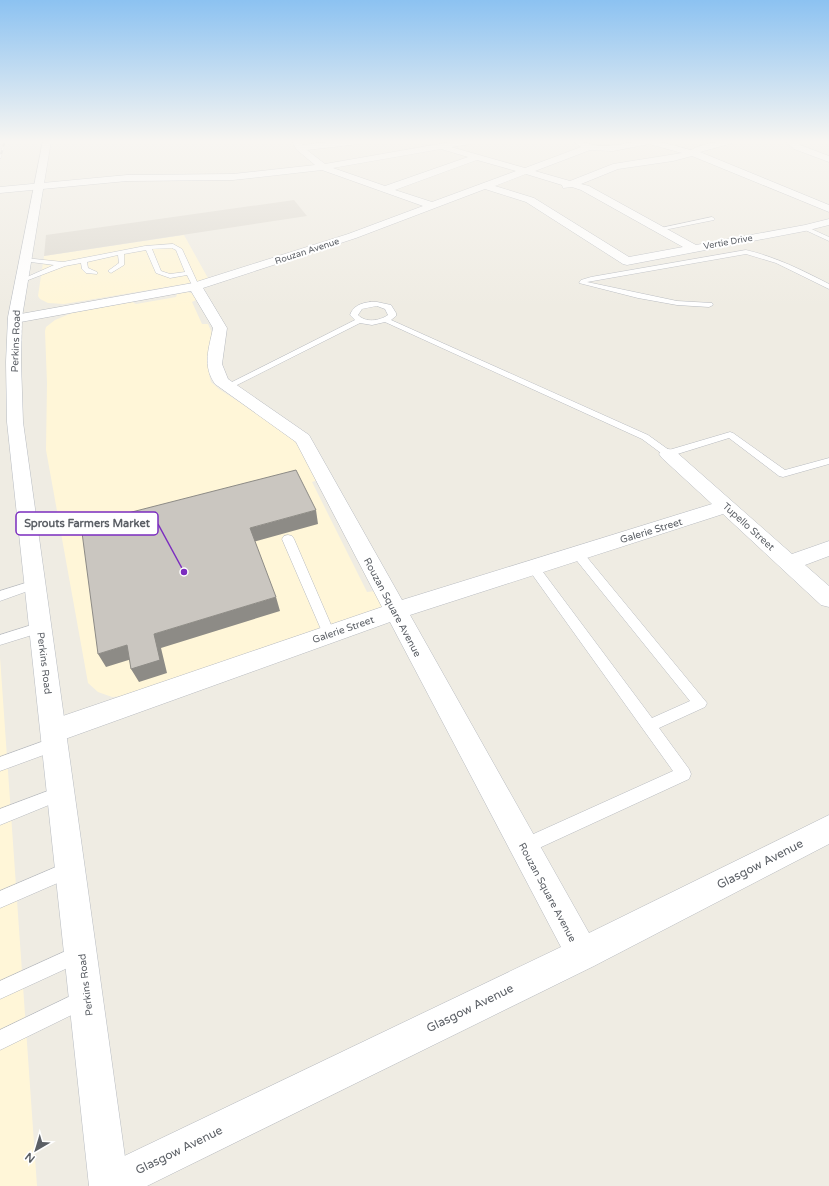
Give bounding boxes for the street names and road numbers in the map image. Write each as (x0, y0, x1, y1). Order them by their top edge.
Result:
street label: Vertie Drive (703, 233, 753, 252)
street label: Rouzan Avenue (274, 236, 341, 267)
street label: Perkins Road (9, 310, 23, 373)
street label: Tupello Street (720, 500, 777, 553)
street label: Galerie Street (619, 516, 684, 546)
street label: Rouzan Square Avenue (361, 556, 424, 659)
street label: Galerie Street (311, 614, 376, 646)
street label: Perkins Road (34, 631, 54, 695)
street label: Glasgow Avenue (715, 836, 806, 892)
street label: Rouzan Square Avenue (516, 841, 579, 944)
street label: Perkins Road (76, 953, 96, 1017)
street label: Glasgow Avenue (424, 981, 516, 1035)
street label: Glasgow Avenue (133, 1123, 225, 1177)

